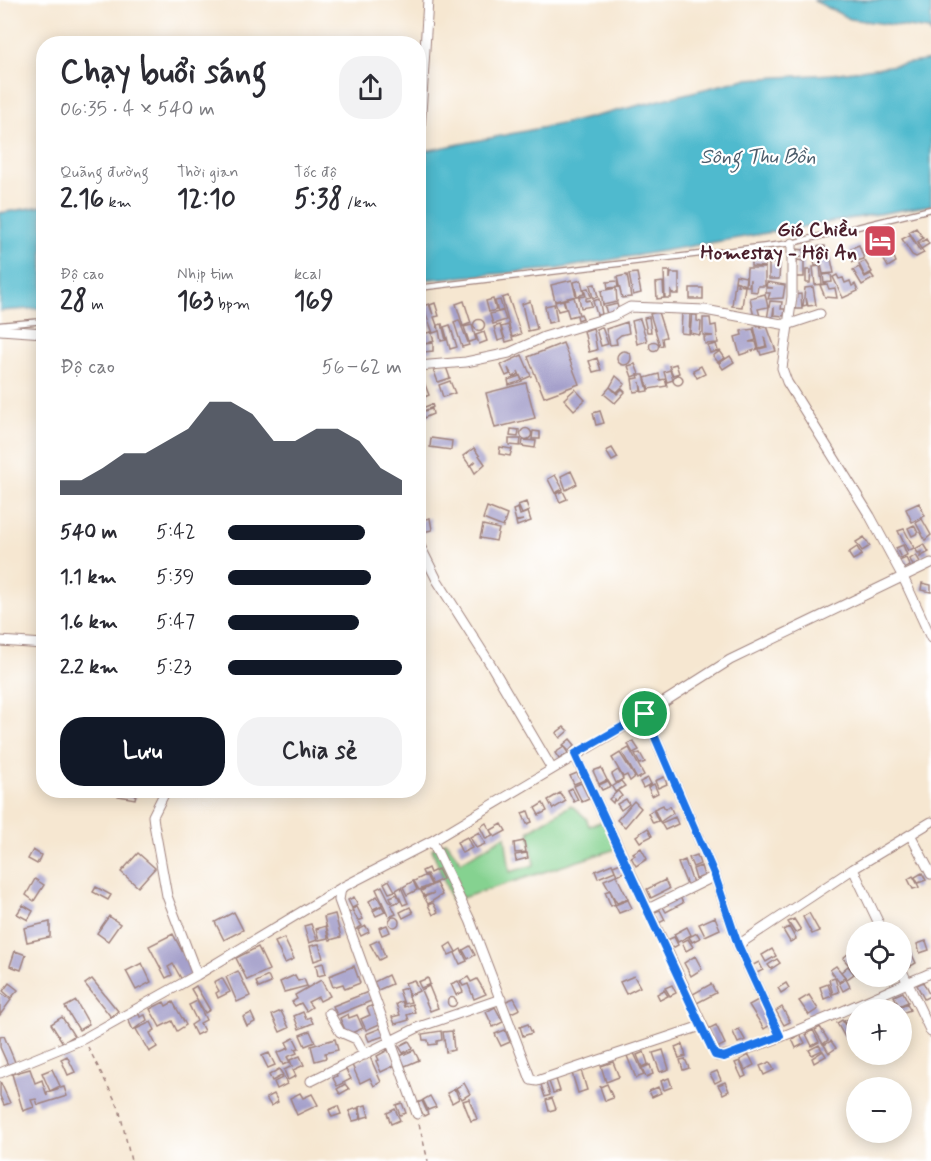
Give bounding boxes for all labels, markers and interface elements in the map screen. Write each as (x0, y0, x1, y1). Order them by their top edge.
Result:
text: Chạy buổi sáng (60, 51, 267, 95)
button: share (339, 56, 402, 119)
text: 06:35 · 4 × 540 m (60, 96, 215, 123)
water label: Sông Thu Bồn (700, 143, 816, 173)
text: Quãng đường (60, 162, 149, 183)
text: Thời gian (177, 162, 239, 183)
text: Tốc độ (294, 162, 337, 183)
text: 2.16 (60, 183, 104, 217)
text: 12:10 (177, 183, 236, 217)
text: 5:38 (294, 183, 343, 217)
text: km (104, 192, 132, 213)
text: /km (343, 192, 377, 213)
place label: Gió Chiều Homestay - Hội An (701, 217, 857, 267)
hotel icon: Gió Chiều Homestay - Hội An (862, 223, 898, 259)
text: Độ cao (60, 264, 104, 285)
text: Nhịp tim (177, 264, 234, 285)
text: kcal (294, 264, 321, 285)
text: 28 (60, 285, 87, 319)
text: 163 (177, 285, 214, 319)
text: 169 (294, 285, 334, 319)
text: m (87, 294, 104, 315)
text: bpm (214, 294, 250, 315)
text: Độ cao (60, 354, 115, 381)
text: 56–62 m (321, 354, 402, 381)
text: 540 m (60, 519, 117, 546)
text: 5:42 (156, 519, 196, 546)
text: 1.1 km (60, 564, 117, 591)
text: 5:39 (156, 564, 194, 591)
text: 1.6 km (60, 609, 118, 636)
text: 5:47 (156, 609, 195, 636)
text: 2.2 km (60, 654, 118, 681)
text: 5:23 (156, 654, 192, 681)
pin (619, 688, 670, 739)
icon: arrive (628, 697, 661, 730)
button: Lưu (60, 717, 225, 786)
button: Chia sẻ (237, 717, 402, 786)
map controls (846, 921, 912, 1143)
button: locate (846, 921, 912, 987)
button: + (846, 999, 912, 1065)
button: − (846, 1077, 912, 1143)

